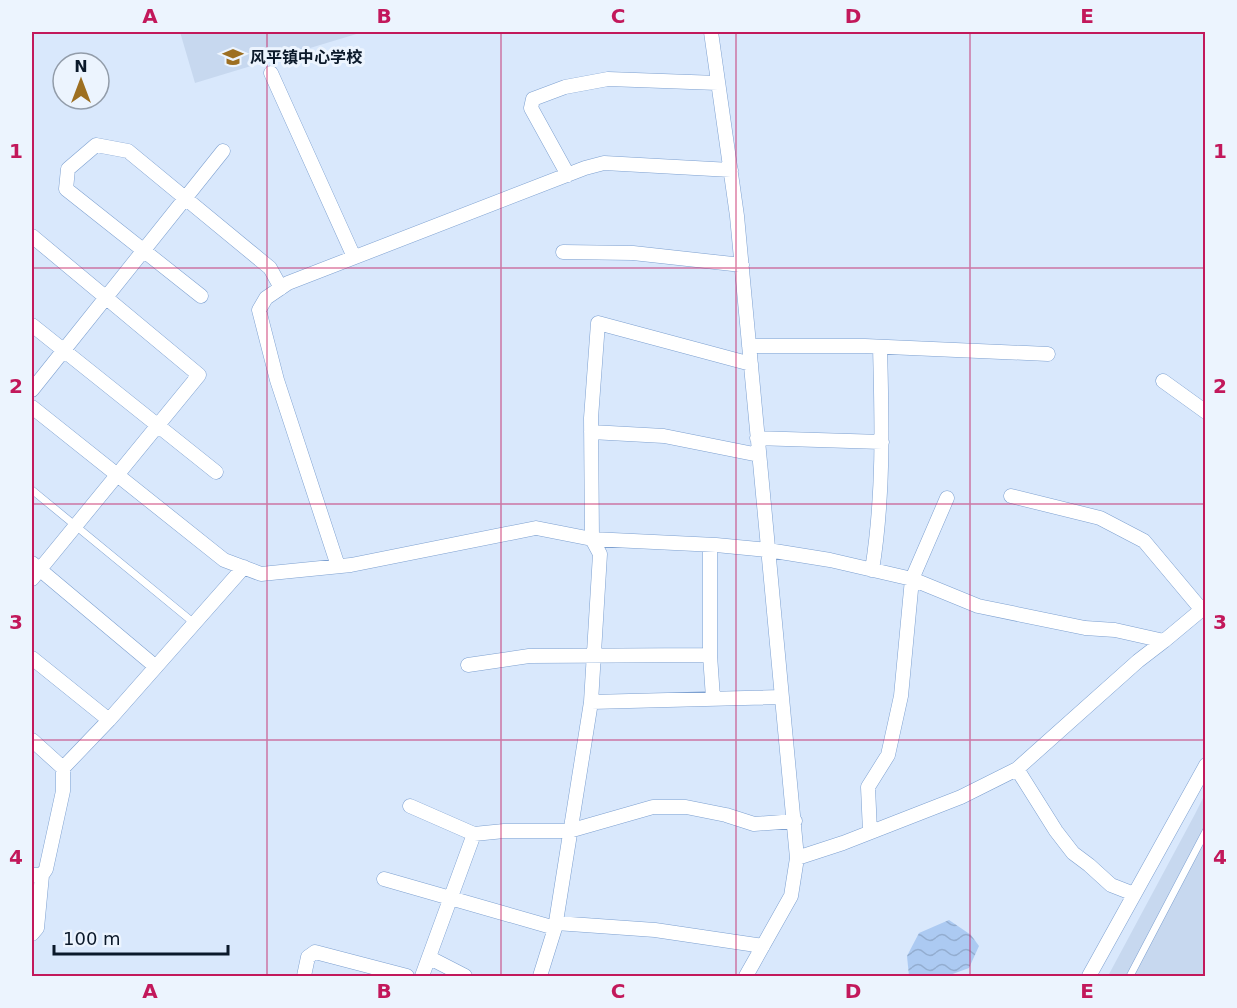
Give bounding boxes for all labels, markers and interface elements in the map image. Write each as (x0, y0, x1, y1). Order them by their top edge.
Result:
text: A (142, 4, 158, 28)
text: B (376, 4, 392, 28)
text: C (611, 4, 625, 28)
text: D (845, 4, 861, 28)
text: E (1080, 4, 1094, 28)
school or university icon: 风平镇中心学校 (221, 45, 245, 69)
place label: 风平镇中心学校 (250, 48, 363, 67)
north arrow (51, 51, 111, 111)
text: N (74, 57, 88, 76)
text: 1 (9, 139, 23, 163)
text: 1 (1213, 139, 1227, 163)
text: 2 (9, 374, 23, 398)
text: 2 (1213, 374, 1227, 398)
text: 3 (9, 610, 23, 634)
text: 3 (1213, 610, 1227, 634)
text: 4 (9, 845, 23, 869)
text: 4 (1213, 845, 1227, 869)
scale bar (54, 918, 228, 956)
text: 100 m (63, 928, 121, 949)
text: A (142, 979, 158, 1003)
text: B (376, 979, 392, 1003)
text: C (611, 979, 625, 1003)
text: D (845, 979, 861, 1003)
text: E (1080, 979, 1094, 1003)

